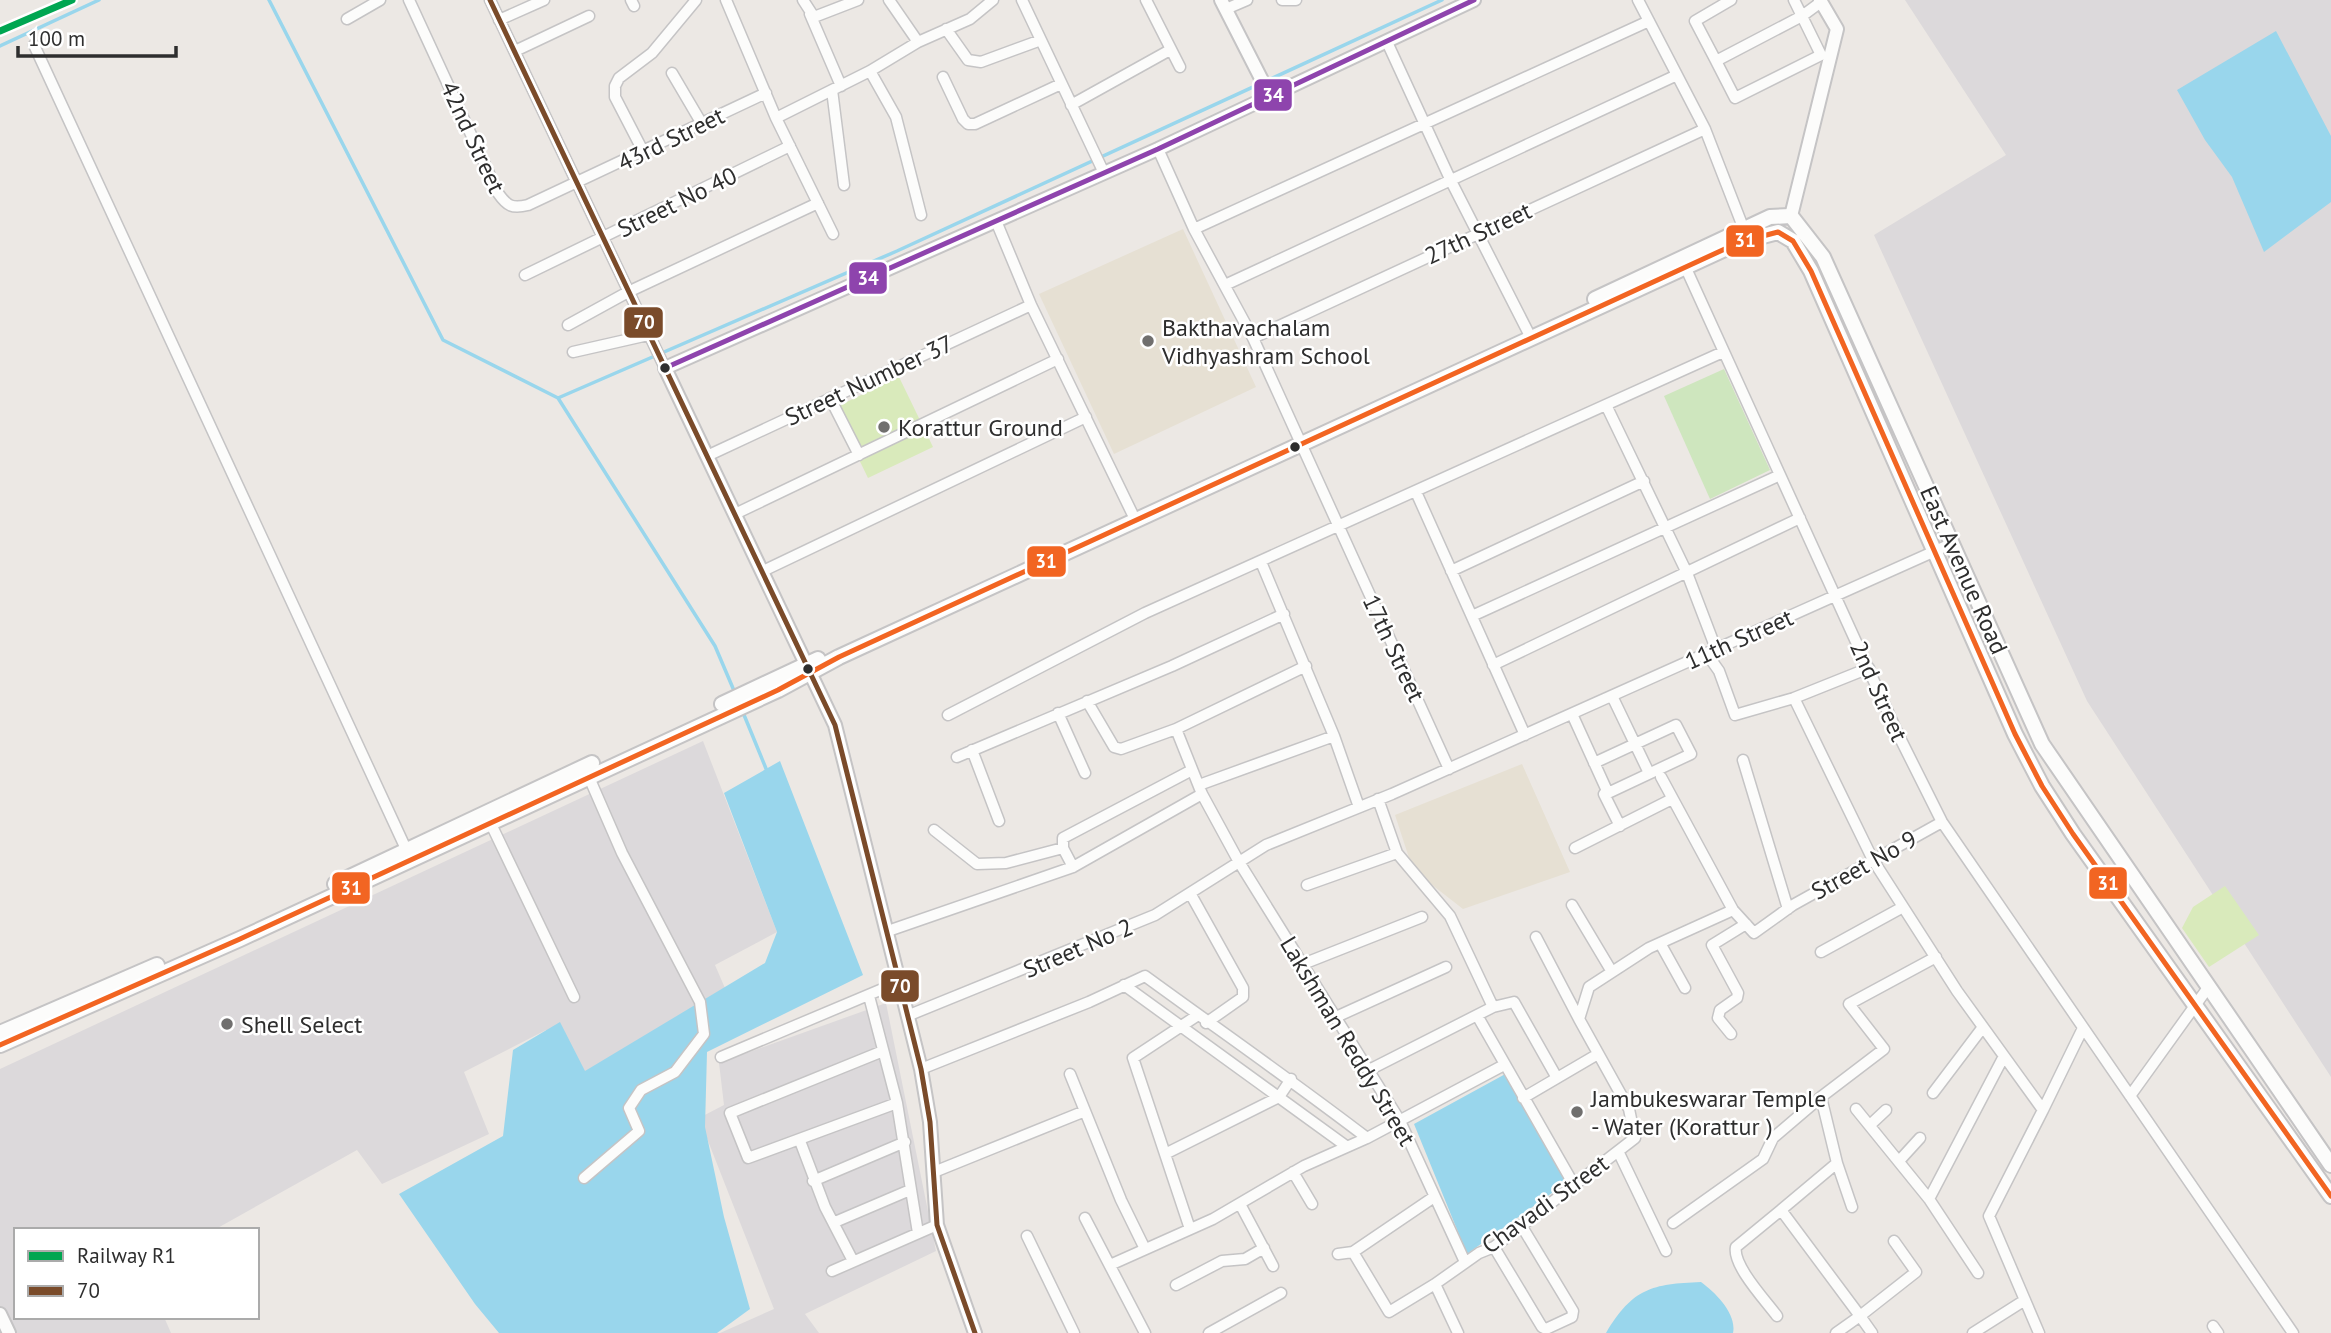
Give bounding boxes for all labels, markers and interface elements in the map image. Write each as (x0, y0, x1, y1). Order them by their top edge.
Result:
scale bar (18, 14, 175, 58)
text: 100 m (28, 25, 85, 52)
street label: 42nd Street (434, 76, 512, 198)
line badge: 34 (1253, 78, 1293, 112)
text: 34 (1262, 83, 1284, 107)
street label: 43rd Street (613, 100, 729, 178)
street label: Street No 40 (612, 160, 742, 244)
street label: 27th Street (1420, 195, 1536, 271)
line badge: 31 (1725, 224, 1765, 258)
text: 31 (1734, 228, 1756, 252)
line badge: 34 (848, 261, 888, 295)
text: 34 (857, 266, 879, 290)
line badge: 70 (623, 306, 664, 339)
text: 70 (633, 310, 655, 334)
place label: Bakthavachalam Vidhyashram School (1161, 312, 1370, 371)
street label: Street Number 37 (780, 327, 958, 433)
marker: Bakthavachalam Vidhyashram School (1140, 333, 1156, 349)
unlabelled marker (658, 361, 672, 375)
place label: Korattur Ground (898, 412, 1063, 443)
marker: Korattur Ground (876, 419, 892, 435)
unlabelled marker (1288, 440, 1302, 454)
street label: East Avenue Road (1913, 481, 2015, 659)
line badge: 31 (1026, 545, 1067, 578)
text: 31 (1035, 549, 1057, 573)
street label: 17th Street (1356, 590, 1432, 706)
street label: 11th Street (1680, 601, 1798, 677)
street label: 2nd Street (1843, 636, 1915, 746)
unlabelled marker (801, 662, 815, 676)
street label: Street No 9 (1806, 823, 1922, 907)
line badge: 31 (2088, 866, 2128, 900)
line badge: 31 (331, 871, 371, 905)
text: 31 (2097, 871, 2119, 895)
text: 31 (340, 876, 362, 900)
street label: Street No 2 (1018, 911, 1138, 985)
street label: Lakshman Reddy Street (1273, 931, 1423, 1151)
line badge: 70 (880, 969, 920, 1003)
text: 70 (889, 974, 911, 998)
place label: Shell Select (241, 1009, 362, 1040)
marker: Shell Select (219, 1016, 235, 1032)
place label: Jambukeswarar Temple - Water (Korattur ) (1590, 1083, 1826, 1142)
marker: Jambukeswarar Temple - Water (Korattur ) (1569, 1104, 1585, 1120)
street label: Chavadi Street (1476, 1148, 1614, 1260)
legend (14, 1228, 259, 1319)
text: Railway R1 (77, 1242, 176, 1269)
text: 70 (77, 1277, 100, 1304)

